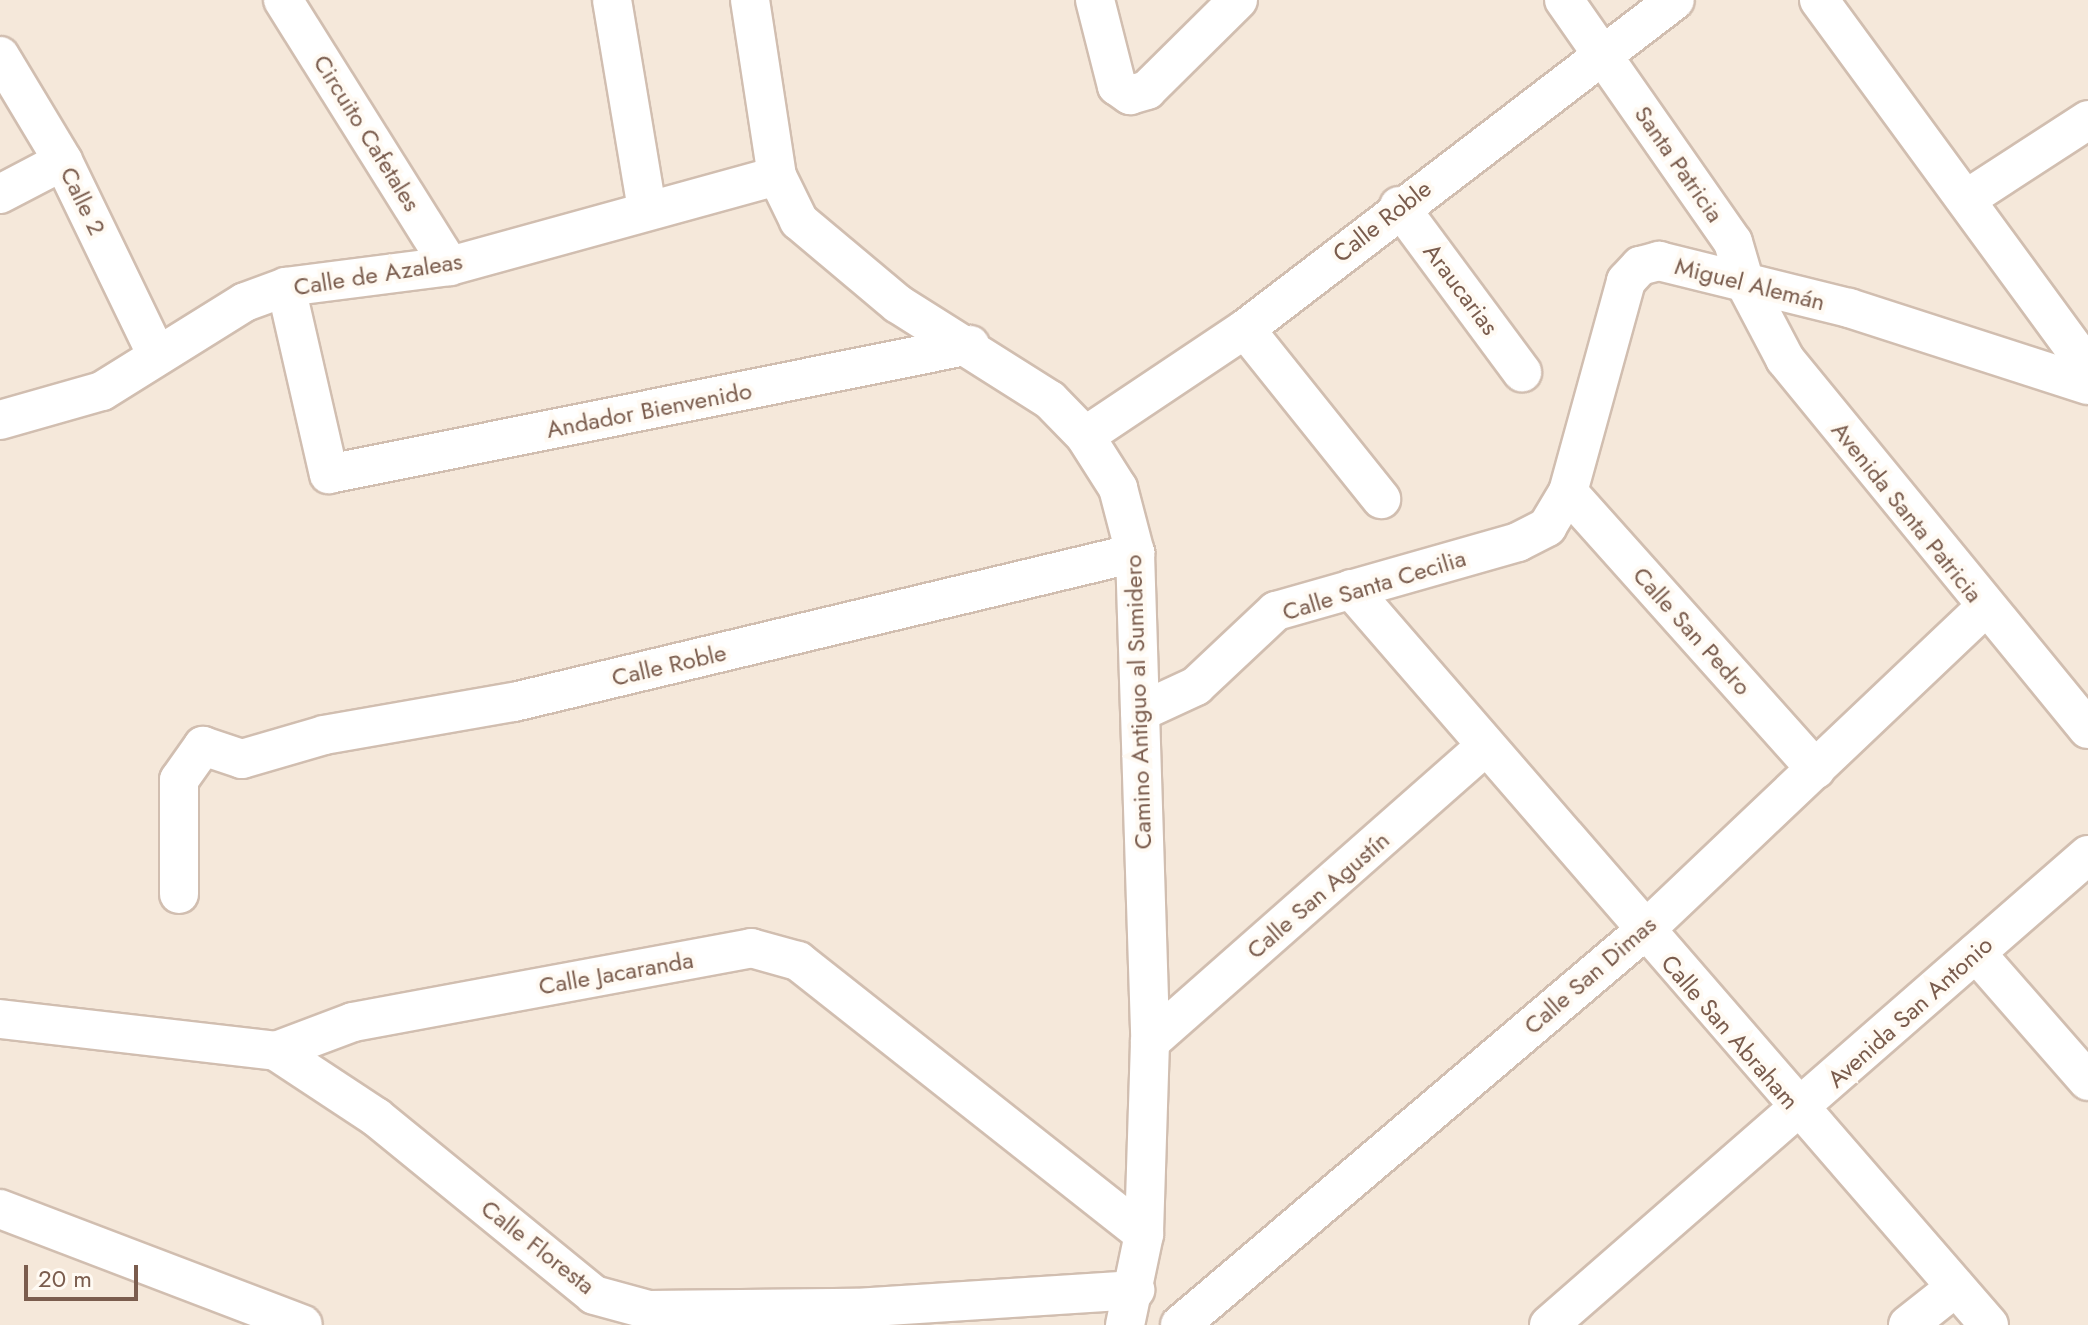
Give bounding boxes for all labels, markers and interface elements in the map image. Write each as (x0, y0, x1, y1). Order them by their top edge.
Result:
street label: Circuito Cafetales (307, 49, 427, 217)
street label: Santa Patricia (1628, 100, 1730, 228)
street label: Calle 2 (54, 162, 112, 240)
street label: Calle Roble (1327, 174, 1437, 268)
street label: Araucarias (1417, 238, 1505, 340)
street label: Calle de Azaleas (292, 246, 464, 302)
street label: Miguel Alemán (1672, 251, 1828, 317)
street label: Andador Bienvenido (544, 376, 754, 444)
street label: Avenida Santa Patricia (1825, 416, 1989, 608)
street label: Calle Santa Cecilia (1279, 543, 1469, 627)
street label: Camino Antiguo al Sumidero (1118, 554, 1158, 850)
street label: Calle San Pedro (1627, 561, 1757, 701)
street label: Calle Roble (609, 638, 729, 692)
street label: Calle San Agustín (1241, 825, 1395, 965)
street label: Calle San Dimas (1518, 910, 1662, 1040)
street label: Avenida San Antonio (1822, 930, 1998, 1094)
street label: Calle Jacaranda (536, 945, 696, 1001)
street label: Calle San Abraham (1655, 949, 1805, 1115)
street label: Calle Floresta (475, 1194, 601, 1300)
scale bar (28, 1249, 142, 1299)
text: 20 m (38, 1261, 92, 1296)

